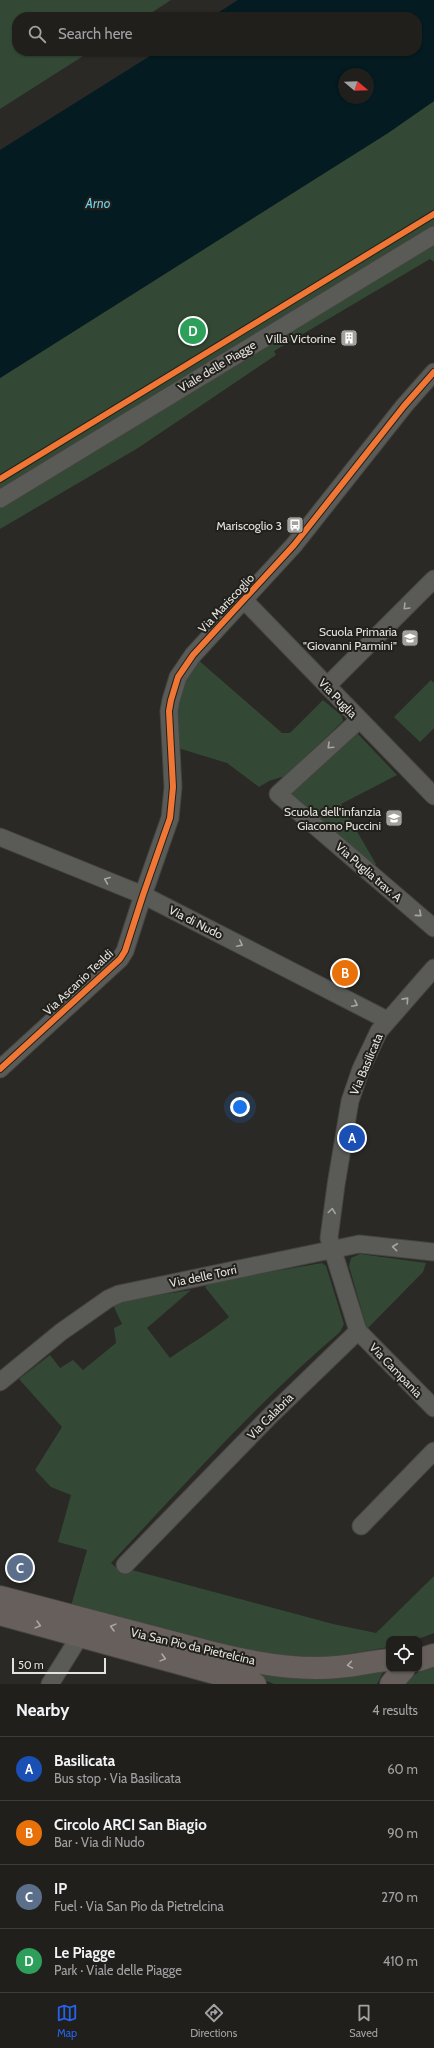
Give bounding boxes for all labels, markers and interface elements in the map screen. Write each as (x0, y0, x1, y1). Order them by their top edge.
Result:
search box (12, 12, 422, 56)
icon: search (26, 23, 48, 45)
text: Search here (58, 25, 133, 43)
north arrow (338, 68, 374, 104)
water label: Arno (85, 195, 111, 211)
pin: D (180, 316, 206, 346)
building icon: Villa Victorine (339, 328, 359, 348)
place label: Villa Victorine (266, 331, 336, 346)
street label: Viale delle Piagge (175, 337, 259, 395)
bus stop icon: Mariscoglio 3 (285, 515, 305, 535)
place label: Mariscoglio 3 (216, 518, 282, 533)
street label: Via Mariscoglio (195, 570, 258, 636)
one-way arrow (403, 602, 411, 610)
place label: Scuola Primaria "Giovanni Parmini" (303, 624, 397, 653)
school or university icon: Scuola Primaria "Giovanni Parmini" (400, 628, 420, 648)
street label: Via Puglia (316, 675, 361, 721)
one-way arrow (328, 741, 335, 748)
place label: Scuola dell'infanzia Giacomo Puccini (284, 804, 381, 833)
school or university icon: Scuola dell'infanzia Giacomo Puccini (384, 808, 404, 828)
street label: Via Puglia trav. A (333, 839, 406, 905)
one-way arrow (103, 877, 111, 885)
street label: Via di Nudo (166, 902, 226, 942)
one-way arrow (414, 910, 421, 917)
one-way arrow (236, 940, 243, 947)
street label: Via Ascanio Tealdi (40, 946, 116, 1018)
pin: B (332, 958, 358, 988)
one-way arrow (401, 997, 408, 1005)
one-way arrow (351, 999, 359, 1007)
street label: Via Basilicata (346, 1031, 386, 1097)
your location (230, 1097, 250, 1117)
pin: A (339, 1123, 365, 1153)
one-way arrow (327, 1207, 336, 1214)
one-way arrow (392, 1243, 398, 1252)
street label: Via delle Torri (168, 1262, 238, 1290)
street label: Via Campania (366, 1340, 426, 1401)
street label: Via Calabria (244, 1390, 296, 1442)
pin: C (7, 1553, 33, 1583)
one-way arrow (34, 1620, 41, 1628)
one-way arrow (110, 1623, 117, 1632)
street label: Via San Pio da Pietrelcina (129, 1624, 257, 1668)
map controls (386, 1636, 422, 1672)
button: locate (386, 1636, 422, 1672)
one-way arrow (160, 1654, 166, 1662)
scale bar (12, 1656, 106, 1675)
text: 50 m (18, 1658, 44, 1672)
one-way arrow (347, 1660, 353, 1669)
text: Nearby (16, 1700, 69, 1720)
text: 4 results (372, 1702, 418, 1718)
text: Basilicata (54, 1752, 115, 1770)
text: A (25, 1761, 33, 1777)
text: 60 m (387, 1761, 418, 1777)
text: Bus stop · Via Basilicata (54, 1770, 181, 1786)
text: Circolo ARCI San Biagio (54, 1816, 207, 1834)
text: B (25, 1825, 33, 1841)
text: 90 m (387, 1825, 418, 1841)
text: Bar · Via di Nudo (54, 1834, 145, 1850)
text: IP (54, 1880, 67, 1898)
text: C (25, 1889, 33, 1905)
text: 270 m (381, 1889, 418, 1905)
text: Fuel · Via San Pio da Pietrelcina (54, 1898, 224, 1914)
text: Le Piagge (54, 1944, 115, 1962)
text: D (24, 1953, 34, 1969)
text: 410 m (383, 1953, 418, 1969)
text: Park · Viale delle Piagge (54, 1962, 182, 1978)
tab: Map (56, 2002, 78, 2040)
tab: Directions (190, 2002, 237, 2040)
tab: Saved (349, 2002, 378, 2040)

